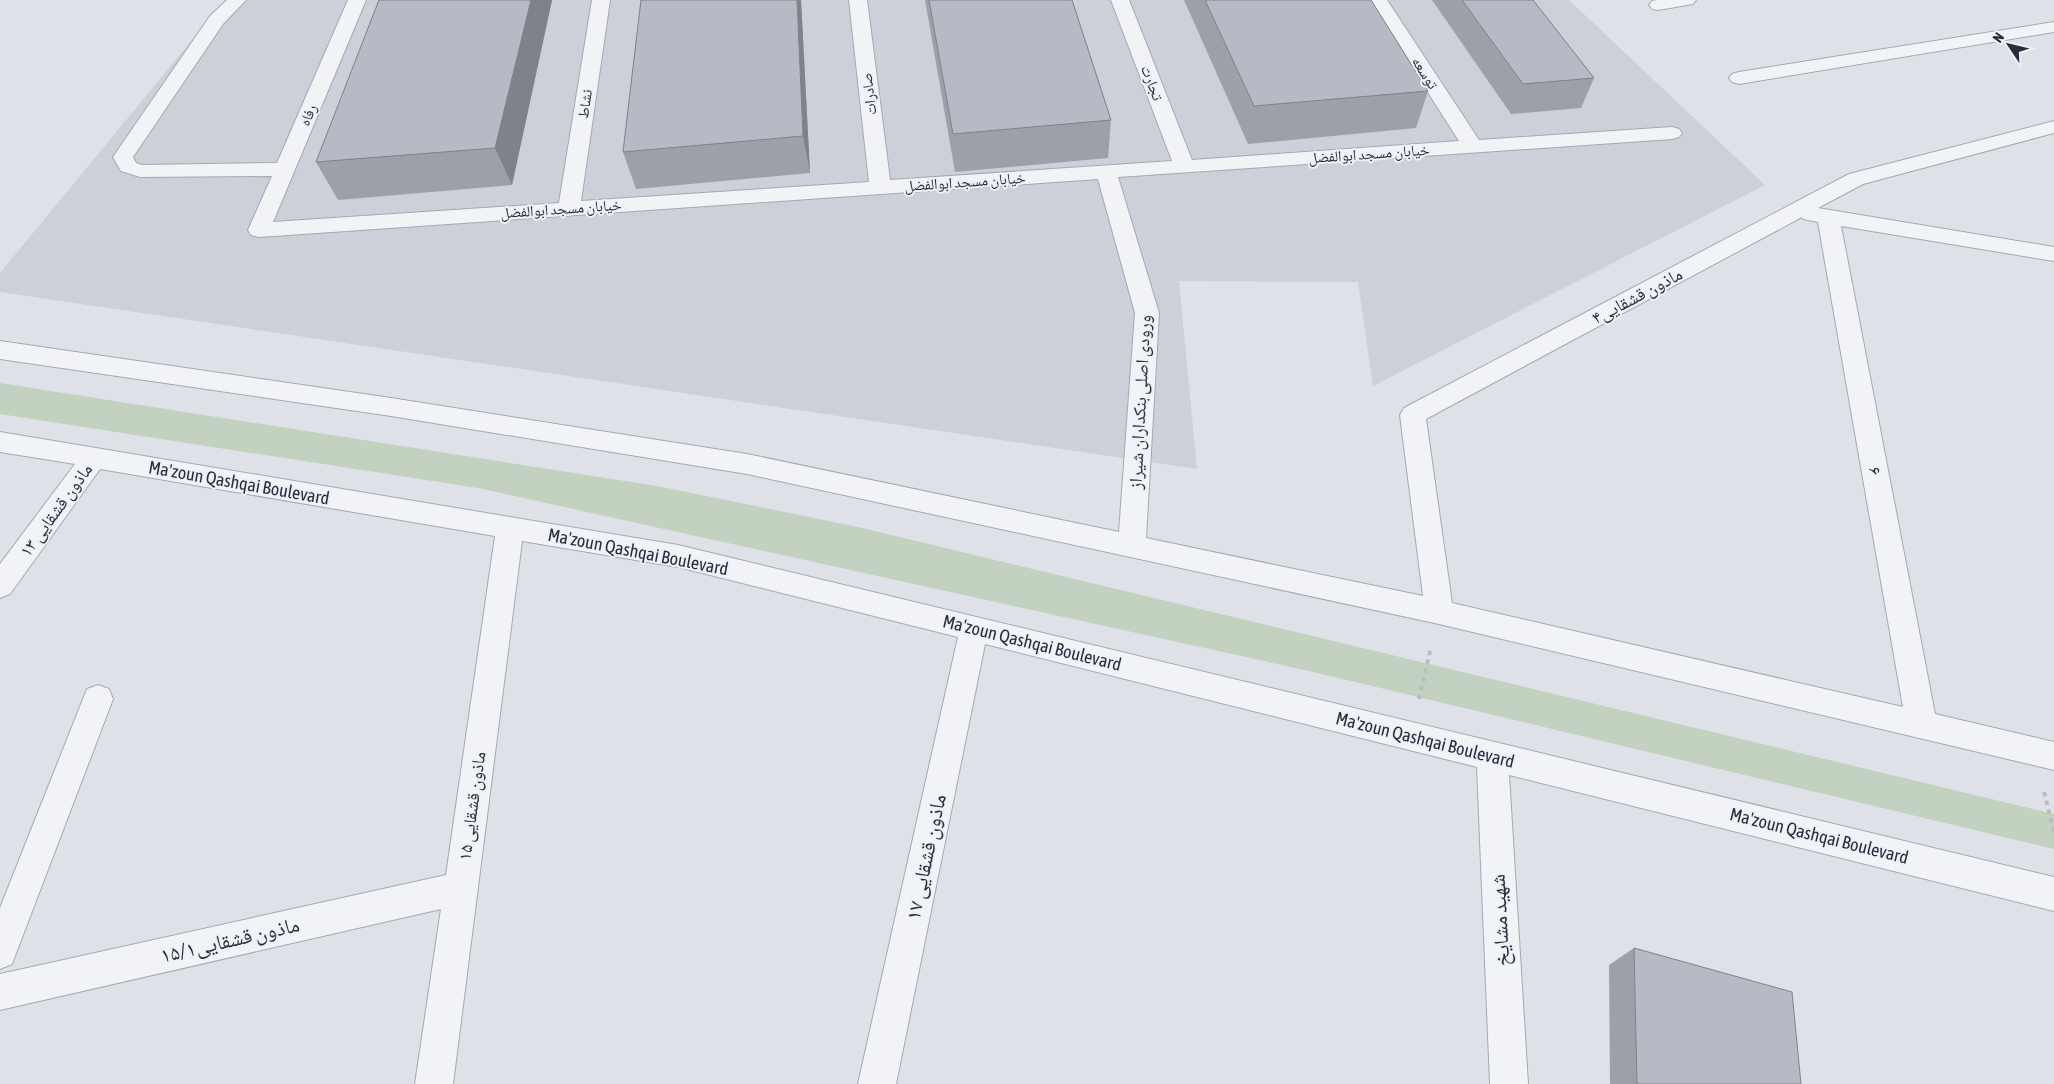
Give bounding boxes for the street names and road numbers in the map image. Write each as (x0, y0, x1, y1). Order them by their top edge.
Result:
street label: توسعه (1408, 53, 1442, 93)
street label: تجارت (1137, 63, 1167, 104)
street label: صادرات (857, 72, 881, 116)
street label: نشاط (574, 88, 595, 120)
street label: رفاه (295, 101, 321, 129)
street label: خیابان مسجد ابوالفضل (1308, 141, 1431, 168)
street label: خیابان مسجد ابوالفضل (904, 169, 1027, 196)
street label: خیابان مسجد ابوالفضل (500, 196, 623, 223)
street label: ۴ماذون قشقایی (1588, 263, 1686, 329)
street label: ورودی اصلی بنکداران شیراز (1124, 314, 1156, 491)
street label: Ma'zoun Qashqai Boulevard (147, 456, 331, 509)
street label: ماذون قشقایی ۱۳ (15, 459, 97, 561)
street label: ۶ (1864, 465, 1887, 477)
street label: Ma'zoun Qashqai Boulevard (546, 524, 730, 579)
street label: Ma'zoun Qashqai Boulevard (941, 610, 1124, 675)
street label: Ma'zoun Qashqai Boulevard (1334, 707, 1517, 772)
street label: ماذون قشقایی ۱۵ (453, 750, 491, 862)
street label: ماذون قشقایی ۱۷ (900, 792, 952, 922)
street label: Ma'zoun Qashqai Boulevard (1728, 803, 1911, 868)
street label: شهید مشایخ (1485, 873, 1515, 967)
street label: ۱۵/۱ماذون قشقایی (158, 911, 302, 969)

